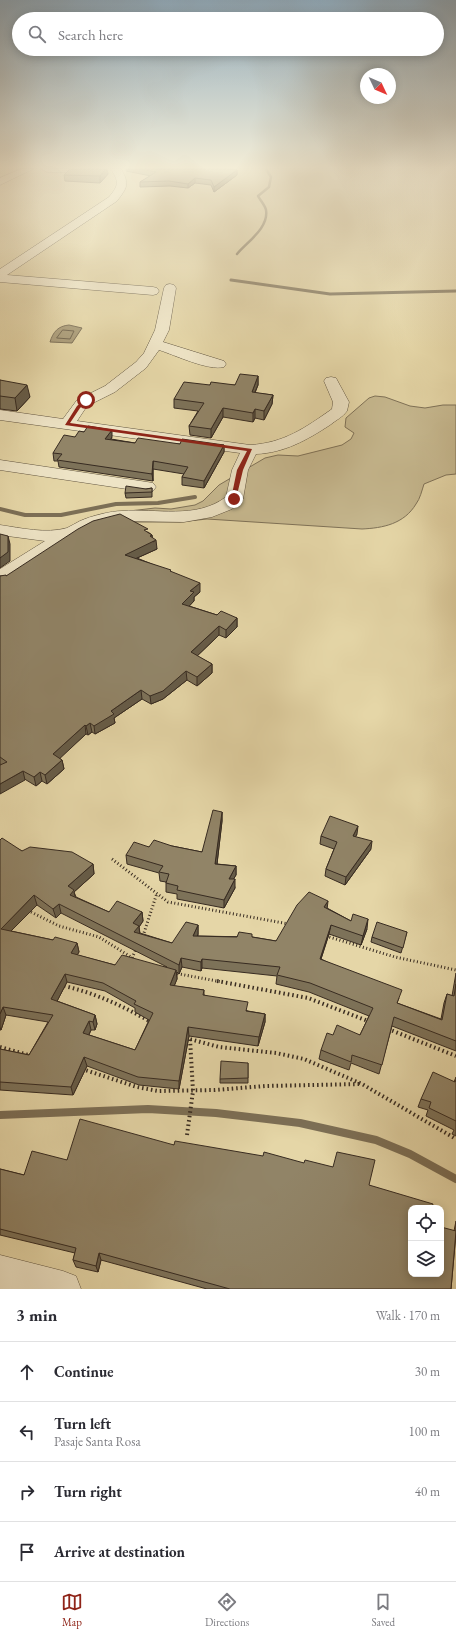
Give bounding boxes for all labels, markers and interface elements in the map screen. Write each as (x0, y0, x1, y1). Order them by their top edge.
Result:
search box (12, 12, 444, 56)
icon: search (26, 23, 48, 45)
text: Search here (58, 25, 123, 44)
north arrow (360, 68, 396, 104)
route start (77, 391, 95, 409)
route end (225, 490, 243, 508)
map controls (408, 1205, 444, 1277)
button: locate (408, 1205, 444, 1241)
button: layers (408, 1241, 444, 1277)
text: 3 min (16, 1304, 57, 1326)
text: Walk · 170 m (376, 1307, 440, 1324)
icon: ahead (16, 1361, 38, 1383)
text: Continue (54, 1362, 114, 1381)
text: 30 m (415, 1363, 440, 1380)
text: Turn left (54, 1414, 111, 1433)
icon: left (16, 1421, 38, 1443)
text: 100 m (409, 1423, 440, 1440)
text: Pasaje Santa Rosa (54, 1433, 141, 1450)
icon: right (16, 1481, 38, 1503)
text: Turn right (54, 1482, 122, 1501)
text: 40 m (415, 1483, 440, 1500)
icon: arrive (16, 1541, 38, 1563)
text: Arrive at destination (54, 1542, 185, 1561)
tab: Map (61, 1591, 83, 1629)
tab: Directions (205, 1591, 249, 1629)
tab: Saved (371, 1591, 395, 1629)

